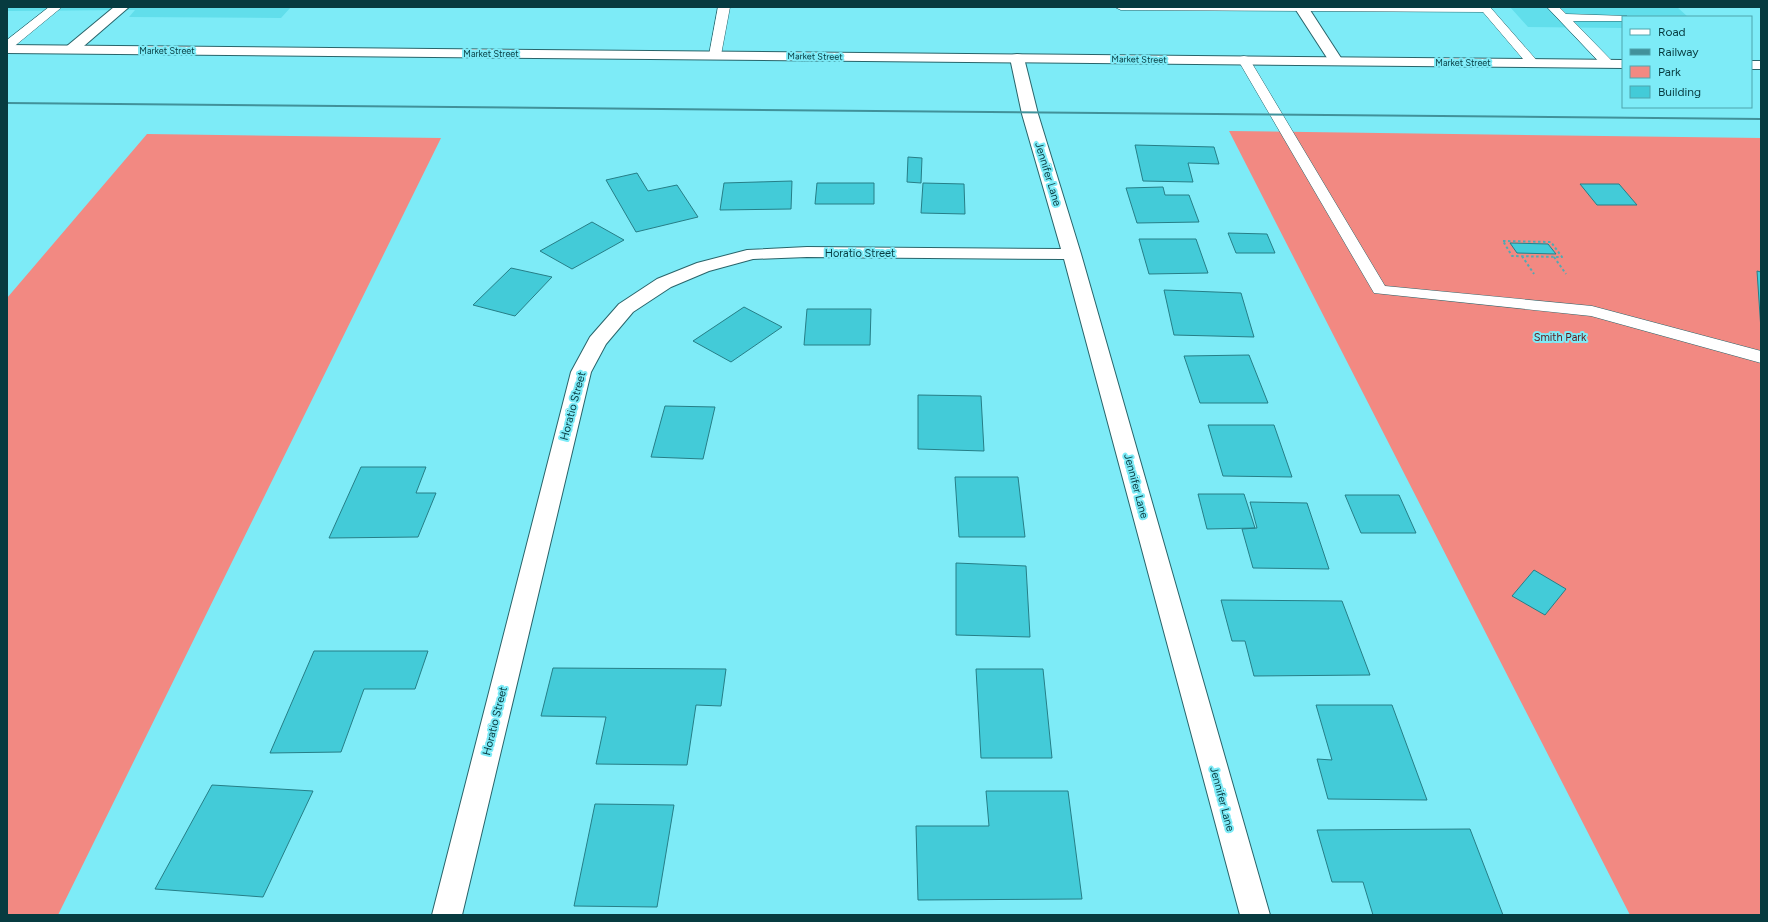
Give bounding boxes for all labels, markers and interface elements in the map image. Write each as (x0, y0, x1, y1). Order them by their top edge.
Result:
legend (1622, 16, 1752, 108)
text: Road (1658, 25, 1686, 39)
street label: Market Street (139, 45, 195, 56)
text: Railway (1658, 45, 1699, 59)
street label: Market Street (463, 48, 519, 59)
street label: Market Street (787, 50, 843, 62)
street label: Market Street (1111, 53, 1167, 65)
street label: Market Street (1435, 57, 1491, 68)
text: Park (1658, 65, 1681, 79)
text: Building (1658, 85, 1701, 99)
street label: Jennifer Lane (1032, 140, 1064, 208)
street label: Horatio Street (825, 247, 895, 260)
park label: Smith Park (1534, 331, 1587, 344)
street label: Horatio Street (558, 370, 588, 442)
street label: Jennifer Lane (1121, 452, 1151, 520)
street label: Horatio Street (480, 685, 510, 757)
street label: Jennifer Lane (1207, 765, 1237, 833)

